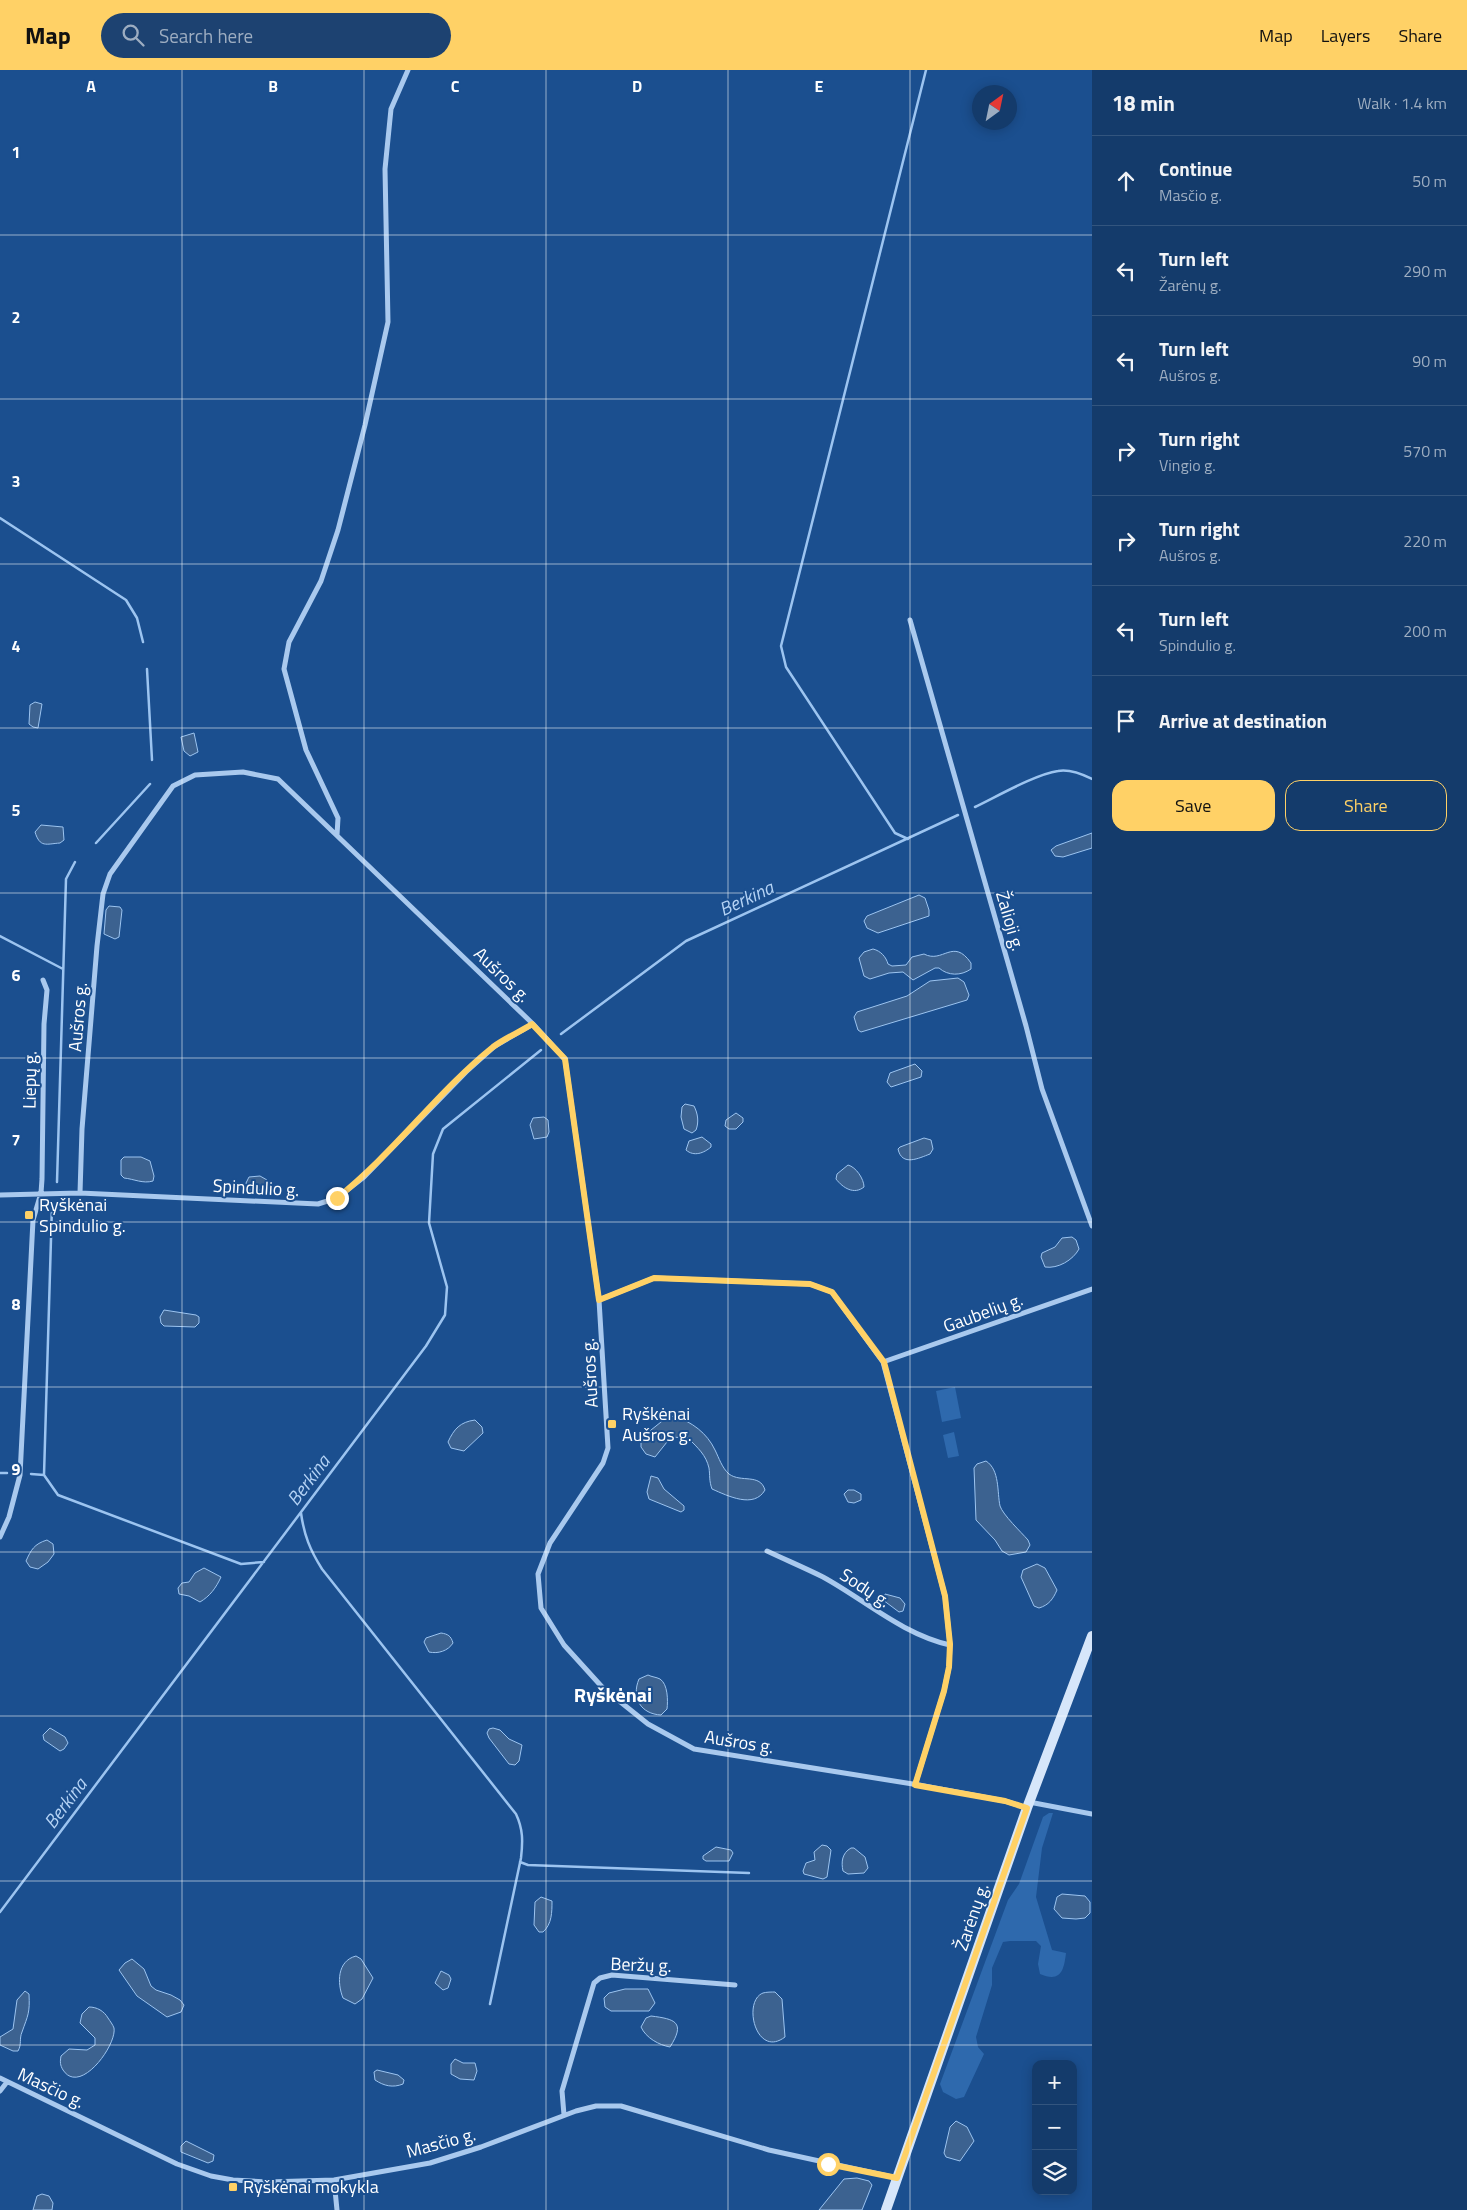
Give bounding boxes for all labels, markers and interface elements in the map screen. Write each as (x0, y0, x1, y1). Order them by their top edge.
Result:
search box (101, 13, 451, 58)
text: Map (25, 17, 71, 53)
icon: search (119, 21, 147, 49)
text: Search here (159, 21, 253, 50)
text: Map (1259, 22, 1293, 49)
text: Layers (1321, 22, 1370, 49)
text: Share (1398, 22, 1442, 49)
text: A (86, 74, 96, 98)
text: B (268, 74, 278, 98)
text: C (451, 74, 460, 98)
text: D (632, 74, 642, 98)
text: E (815, 74, 824, 98)
north arrow (972, 85, 1017, 130)
text: 18 min (1112, 87, 1175, 119)
text: Walk · 1.4 km (1357, 91, 1447, 115)
text: 1 (12, 140, 20, 164)
text: Continue (1159, 154, 1232, 183)
icon: ahead (1112, 167, 1140, 195)
text: 50 m (1412, 169, 1447, 193)
text: Masčio g. (1159, 183, 1222, 207)
text: Turn left (1159, 244, 1229, 273)
icon: left (1112, 257, 1140, 285)
text: 290 m (1403, 259, 1447, 283)
text: Žarėnų g. (1159, 273, 1221, 297)
text: 2 (12, 305, 20, 329)
text: Turn left (1159, 334, 1229, 363)
icon: left (1112, 347, 1140, 375)
text: 90 m (1412, 349, 1447, 373)
text: Aušros g. (1159, 363, 1221, 387)
text: Turn right (1159, 424, 1240, 453)
icon: right (1112, 437, 1140, 465)
text: 570 m (1403, 439, 1447, 463)
text: Vingio g. (1159, 453, 1216, 477)
text: 3 (12, 469, 20, 493)
text: Turn right (1159, 514, 1240, 543)
icon: right (1112, 527, 1140, 555)
text: 220 m (1403, 529, 1447, 553)
text: Aušros g. (1159, 543, 1221, 567)
text: Turn left (1159, 604, 1229, 633)
icon: left (1112, 617, 1140, 645)
text: 200 m (1403, 619, 1447, 643)
text: Spindulio g. (1159, 633, 1236, 657)
text: 4 (12, 634, 21, 658)
text: Arrive at destination (1159, 706, 1327, 735)
icon: arrive (1112, 707, 1140, 735)
button: Save (1112, 780, 1275, 831)
button: Share (1285, 780, 1447, 831)
text: 5 (12, 798, 21, 822)
water label: Berkina (714, 872, 779, 923)
street label: Žalioji g. (989, 888, 1032, 954)
street label: Aušros g. (468, 941, 537, 1009)
text: 6 (12, 963, 21, 987)
street label: Aušros g. (61, 981, 94, 1053)
street label: Liepų g. (15, 1051, 44, 1109)
text: 7 (12, 1128, 20, 1152)
street label: Spindulio g. (212, 1172, 300, 1203)
route end (326, 1187, 349, 1210)
place label: Ryškėnai Spindulio g. (39, 1191, 126, 1239)
marker: Ryškėnai Spindulio g. (23, 1209, 35, 1221)
street label: Gaubelių g. (939, 1286, 1026, 1339)
text: 8 (12, 1292, 21, 1316)
street label: Aušros g. (574, 1338, 605, 1409)
place label: Ryškėnai Aušros g. (622, 1400, 692, 1448)
marker: Ryškėnai Aušros g. (606, 1418, 618, 1430)
water label: Berkina (279, 1447, 337, 1511)
text: 9 (12, 1457, 21, 1481)
street label: Sodų g. (835, 1561, 896, 1614)
district label: Ryškėnai (574, 1679, 652, 1710)
street label: Aušros g. (703, 1723, 776, 1760)
water label: Berkina (36, 1770, 94, 1834)
street label: Žarėnų g. (947, 1879, 996, 1954)
street label: Beržų g. (610, 1950, 672, 1979)
street label: Masčio g. (13, 2060, 89, 2115)
map controls (1032, 2060, 1077, 2195)
button: + (1032, 2060, 1077, 2105)
button: − (1032, 2105, 1077, 2150)
street label: Masčio g. (403, 2120, 479, 2165)
button: layers (1032, 2150, 1077, 2195)
route start (817, 2153, 840, 2176)
place label: Ryškėnai mokykla (243, 2173, 379, 2200)
marker: Ryškėnai mokykla (227, 2181, 239, 2193)

